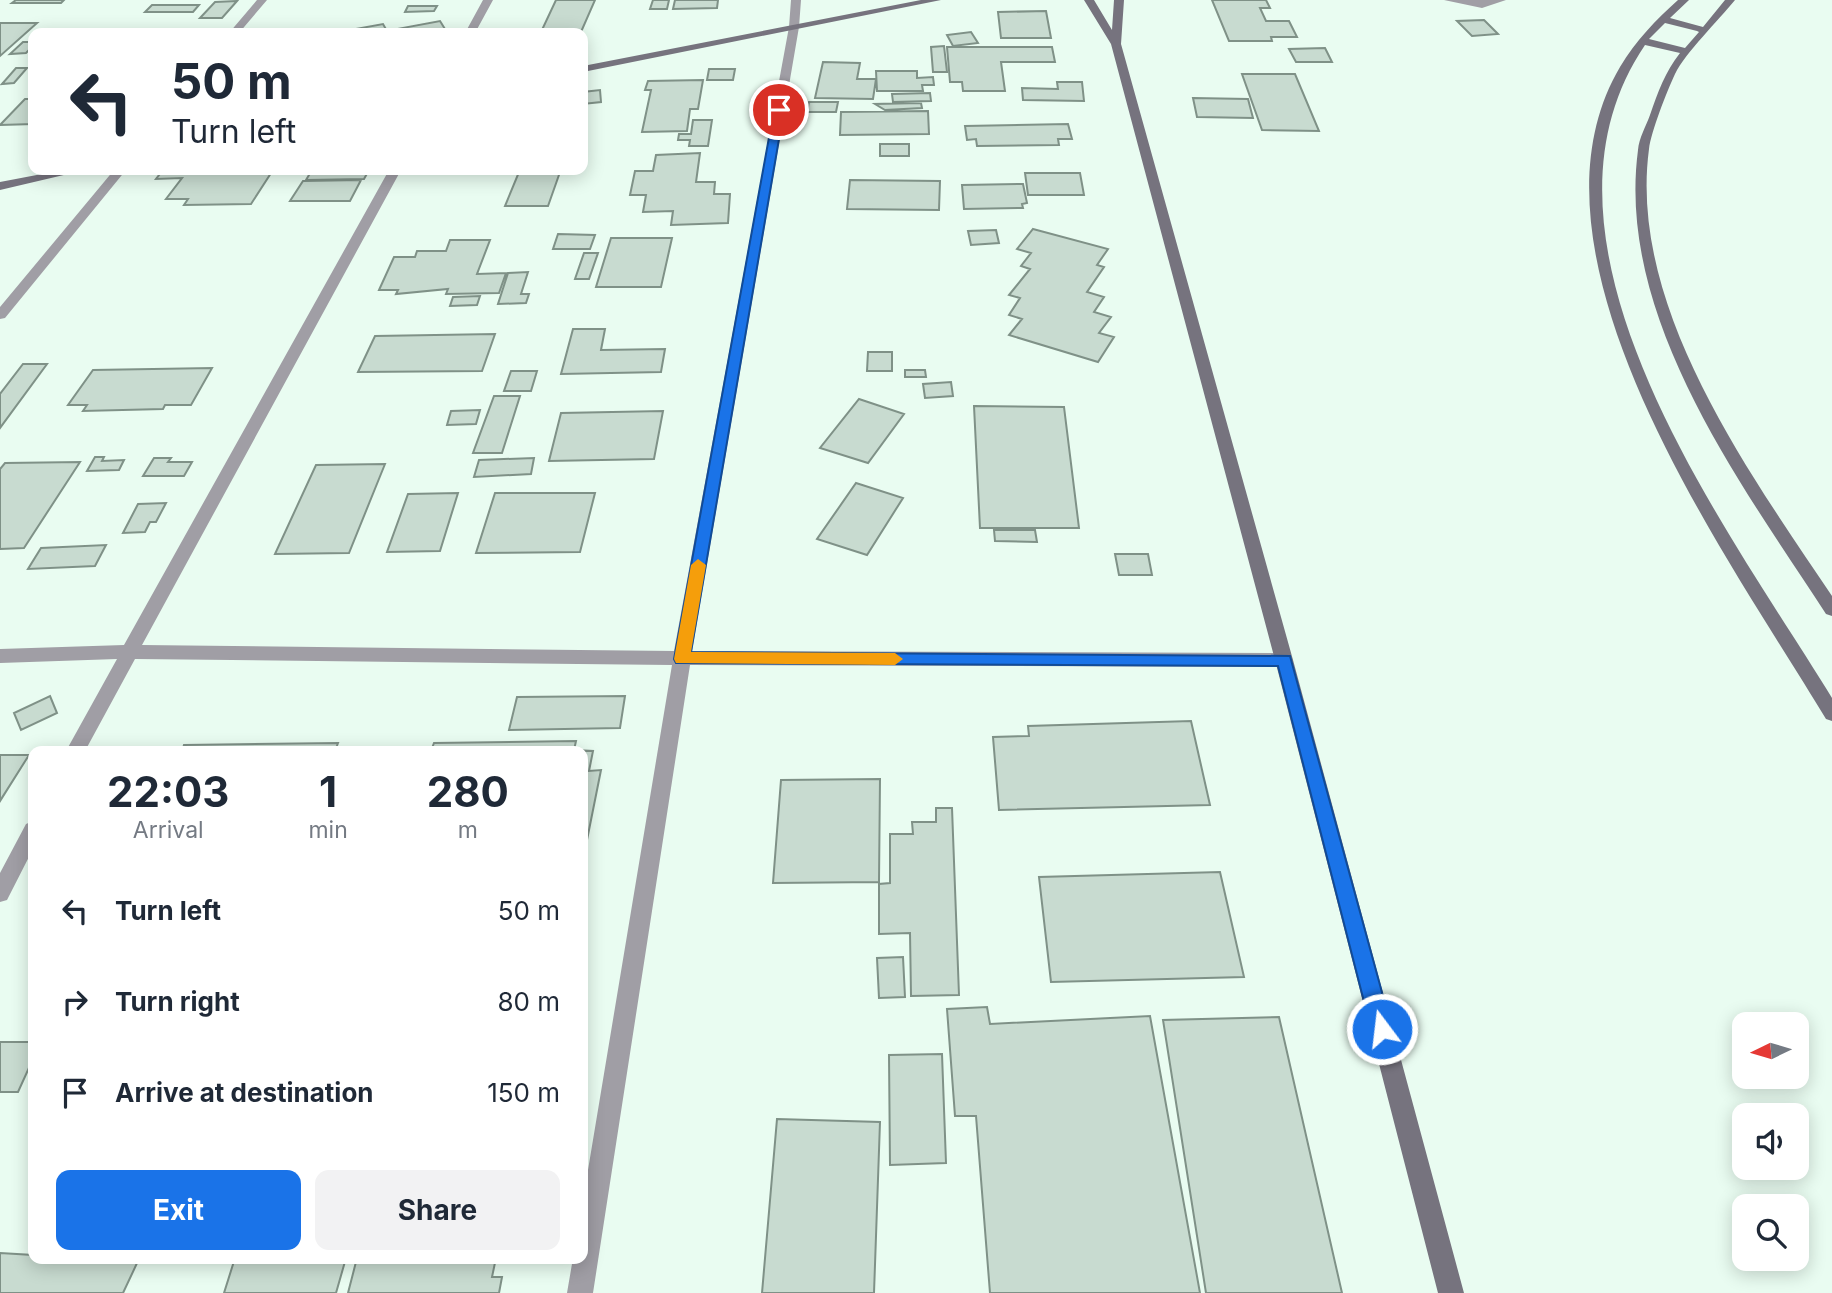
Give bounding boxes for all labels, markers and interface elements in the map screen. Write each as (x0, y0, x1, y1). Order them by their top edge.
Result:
text: 50 m (171, 52, 292, 111)
icon: left (56, 56, 147, 147)
pin (749, 80, 809, 140)
icon: arrive (760, 91, 798, 129)
text: Turn left (171, 112, 296, 151)
text: 22:03 (107, 766, 229, 817)
text: 1 (319, 766, 337, 817)
text: 280 (427, 766, 509, 817)
text: Arrival (133, 816, 204, 844)
text: min (308, 816, 348, 844)
text: m (458, 816, 478, 844)
icon: left (56, 892, 94, 930)
text: Turn left (115, 895, 221, 926)
text: 50 m (498, 895, 560, 926)
icon: right (56, 983, 94, 1021)
text: Turn right (115, 986, 240, 1017)
text: 80 m (497, 986, 560, 1017)
position arrow (1345, 992, 1419, 1066)
north arrow (1732, 1012, 1810, 1088)
map controls (1732, 1012, 1809, 1271)
icon: arrive (56, 1074, 94, 1112)
text: Arrive at destination (115, 1077, 374, 1108)
text: 150 m (487, 1077, 560, 1108)
button: sound (1732, 1103, 1809, 1180)
button: Exit (56, 1170, 301, 1250)
button: Share (315, 1170, 560, 1250)
button: search (1732, 1194, 1809, 1271)

